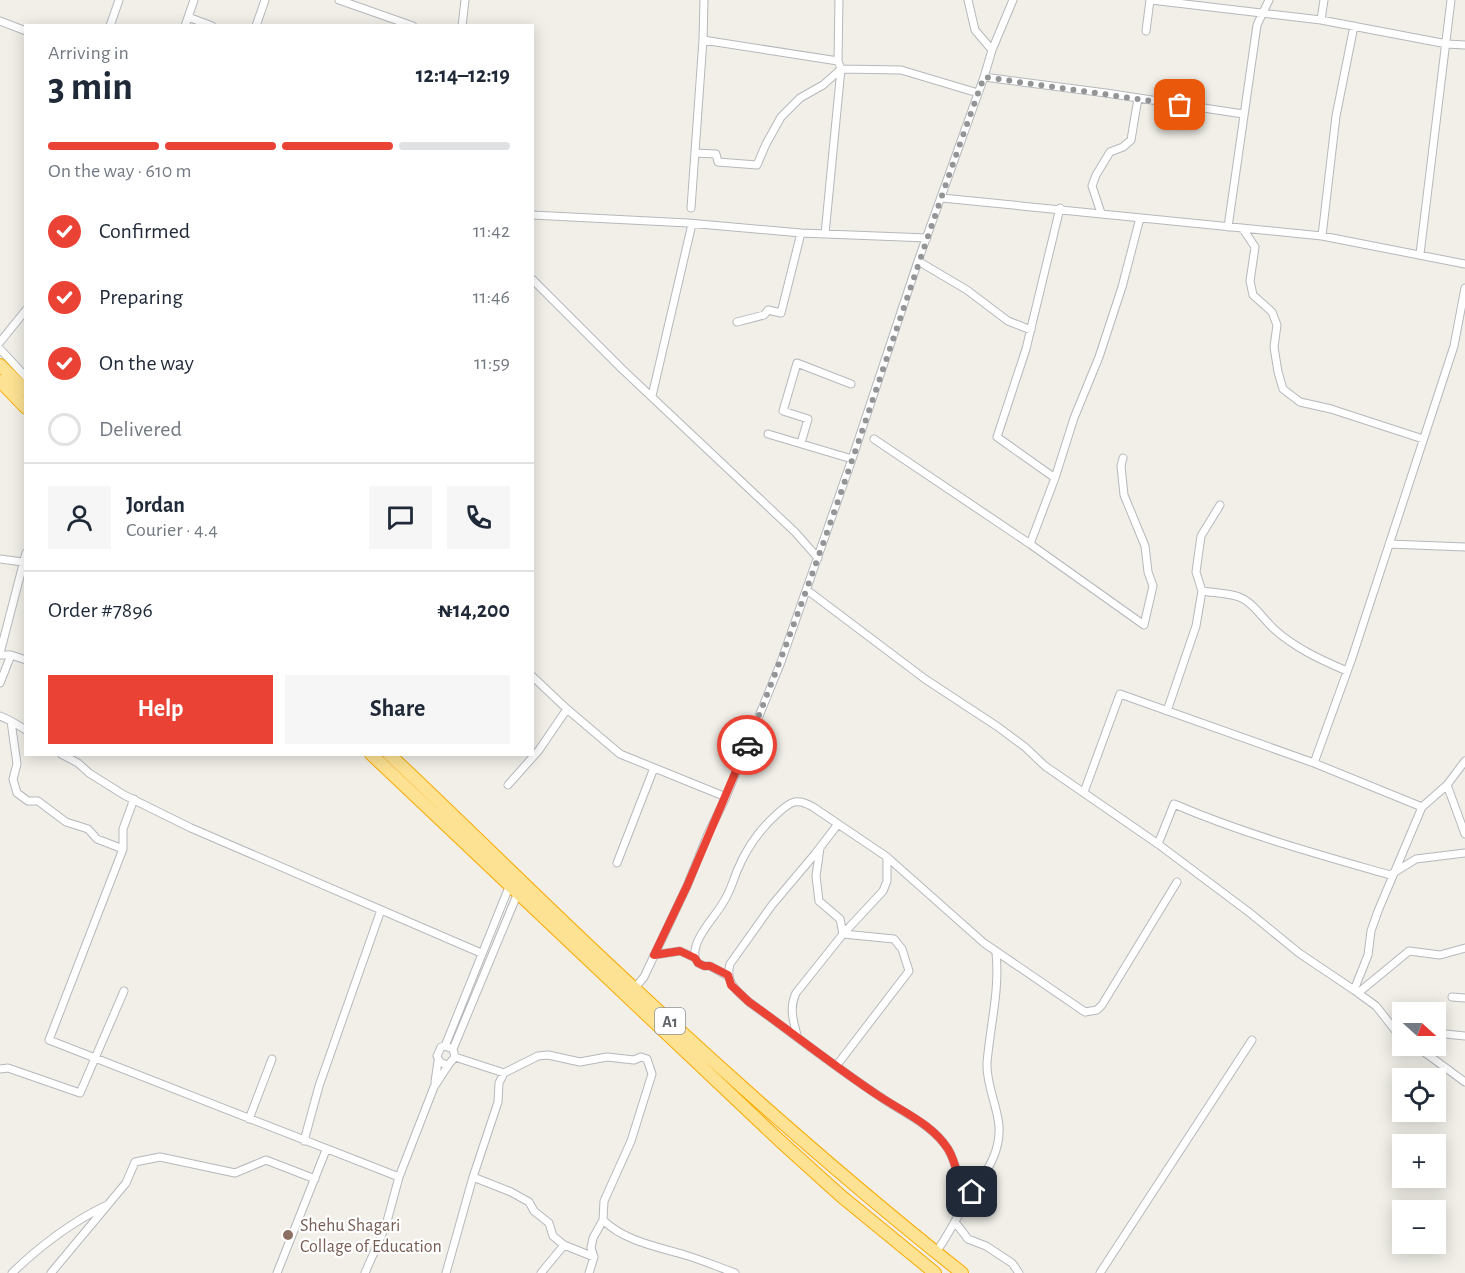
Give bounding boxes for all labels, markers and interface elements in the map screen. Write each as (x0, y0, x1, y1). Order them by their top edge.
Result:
text: Arriving in (48, 43, 129, 63)
text: 12:14–12:19 (416, 64, 510, 86)
text: 3 min (48, 68, 133, 107)
pin (1154, 79, 1205, 130)
icon: bag (1163, 88, 1196, 121)
text: On the way · 610 m (48, 161, 192, 181)
icon: check (48, 215, 81, 248)
text: Confirmed (99, 220, 190, 242)
text: 11:42 (473, 221, 510, 241)
icon: check (48, 281, 81, 314)
text: Preparing (99, 286, 183, 308)
text: 11:46 (473, 287, 510, 307)
icon: check (48, 347, 81, 380)
text: On the way (99, 352, 194, 374)
text: 11:59 (474, 353, 510, 373)
text: Delivered (99, 418, 182, 440)
button: person (48, 486, 111, 549)
button: chat (369, 486, 432, 549)
button: phone (447, 486, 510, 549)
text: Jordan (126, 494, 185, 516)
text: Courier · 4.4 (126, 520, 218, 540)
text: Order #7896 (48, 599, 153, 621)
text: ₦14,200 (437, 599, 510, 621)
button: Help (48, 675, 273, 744)
button: Share (285, 675, 510, 744)
courier (717, 715, 777, 775)
icon: car (731, 729, 764, 762)
north arrow (1392, 1002, 1446, 1056)
map controls (1392, 1002, 1446, 1254)
road number: A1 (655, 1008, 685, 1034)
button: locate (1392, 1068, 1446, 1122)
button: + (1392, 1134, 1446, 1188)
pin (946, 1166, 997, 1217)
icon: home (955, 1175, 988, 1208)
button: − (1392, 1200, 1446, 1254)
place label: Shehu Shagari Collage of Education (300, 1217, 442, 1256)
marker: Shehu Shagari Collage of Education (281, 1228, 295, 1242)

